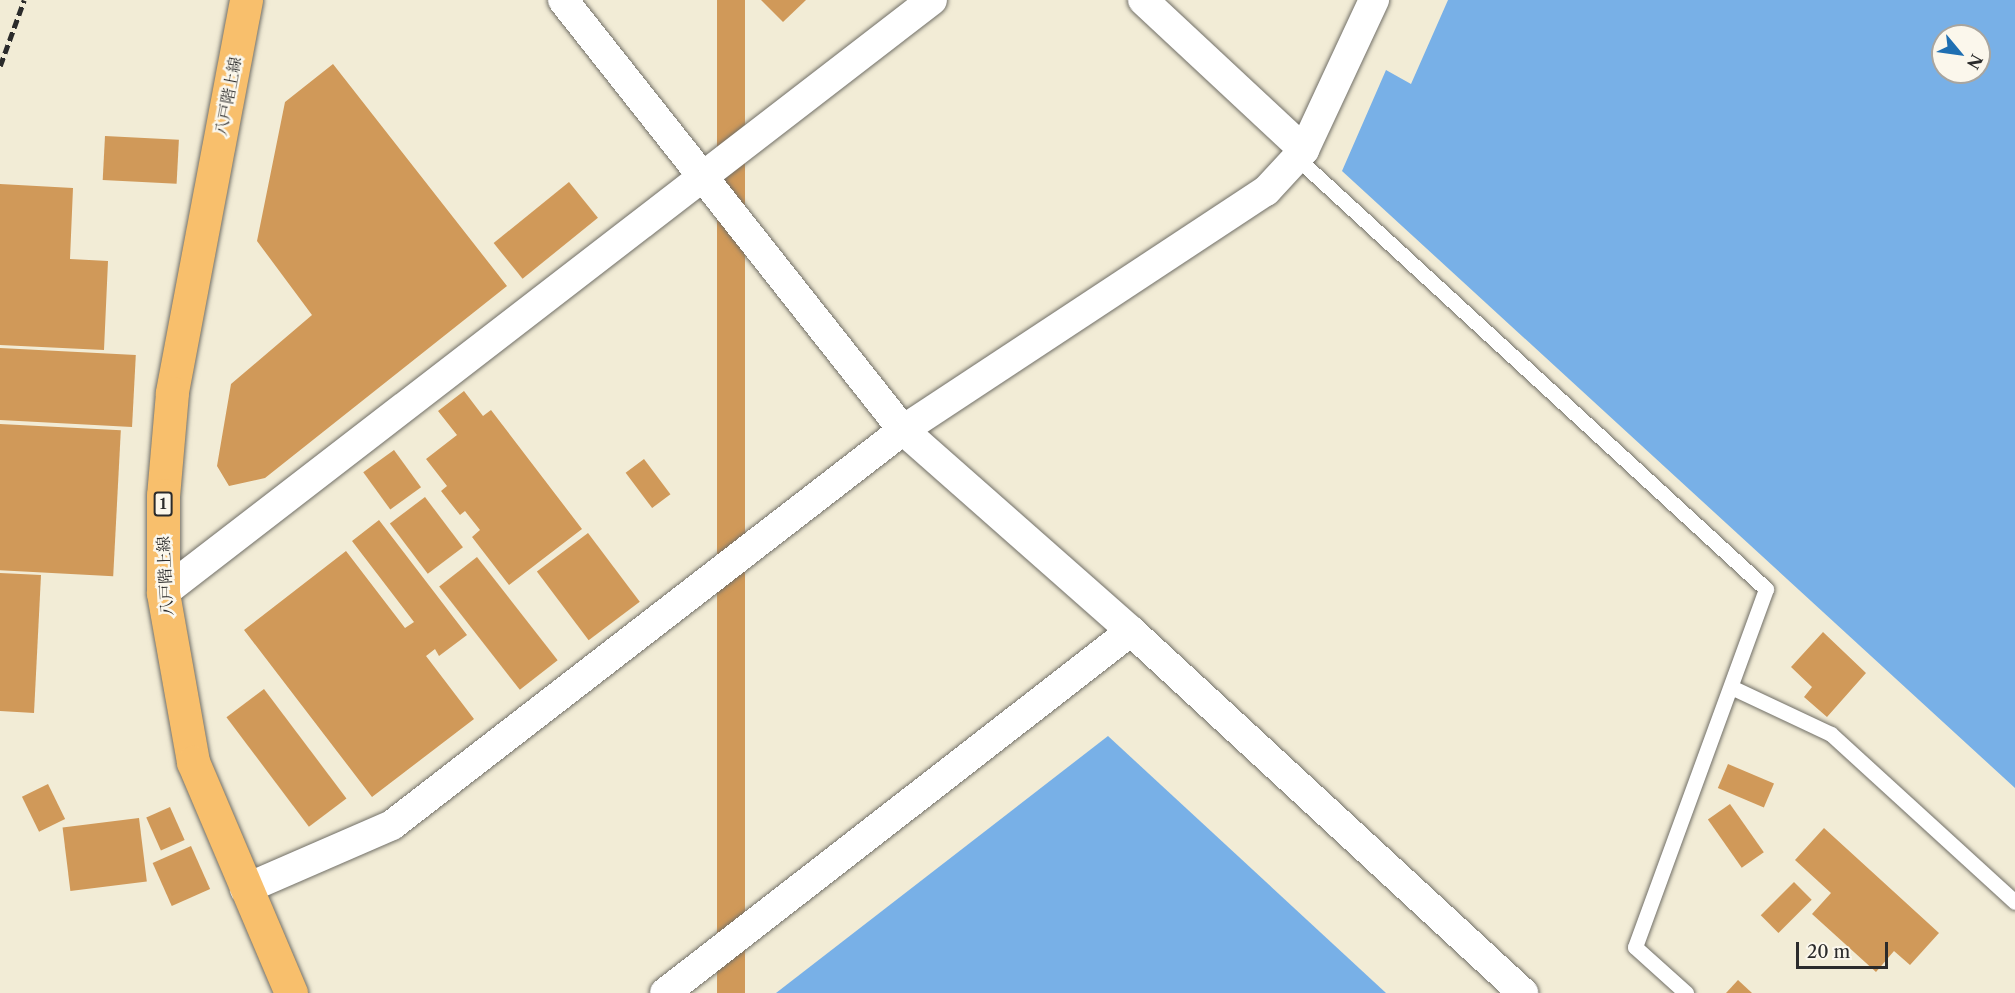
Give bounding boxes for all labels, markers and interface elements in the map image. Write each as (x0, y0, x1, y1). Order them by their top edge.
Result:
north arrow (1931, 24, 1991, 84)
text: N (1963, 51, 1987, 73)
street label: 八戸階上線 (211, 55, 245, 137)
road number: 1 (152, 492, 174, 516)
street label: 八戸階上線 (153, 536, 177, 616)
scale bar (1799, 930, 1890, 968)
text: 20 m (1807, 941, 1850, 963)

